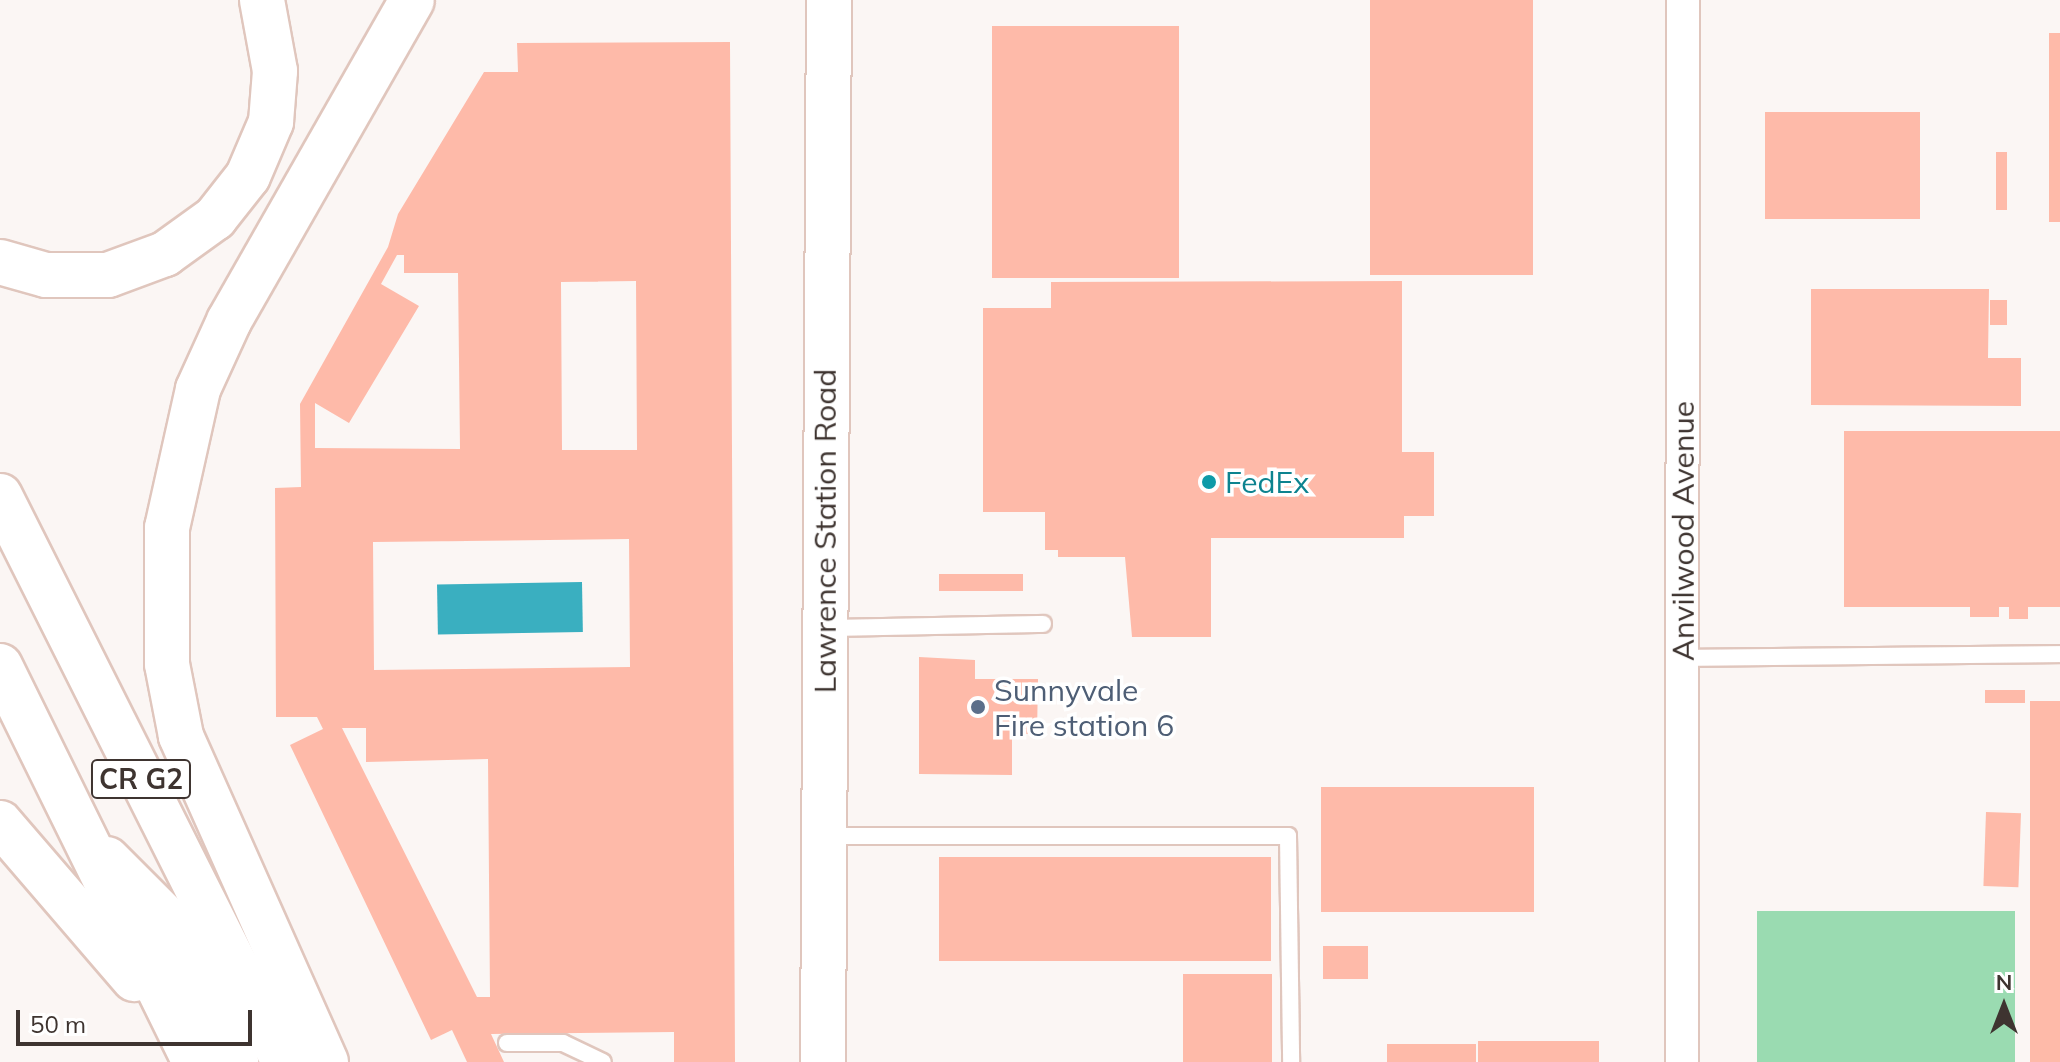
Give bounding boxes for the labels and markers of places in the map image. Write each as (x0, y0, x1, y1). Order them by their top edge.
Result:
place label: FedEx (1225, 464, 1309, 500)
marker: FedEx (1200, 473, 1218, 491)
place label: Sunnyvale Fire station 6 (994, 672, 1174, 742)
marker: Sunnyvale Fire station 6 (969, 698, 987, 716)

